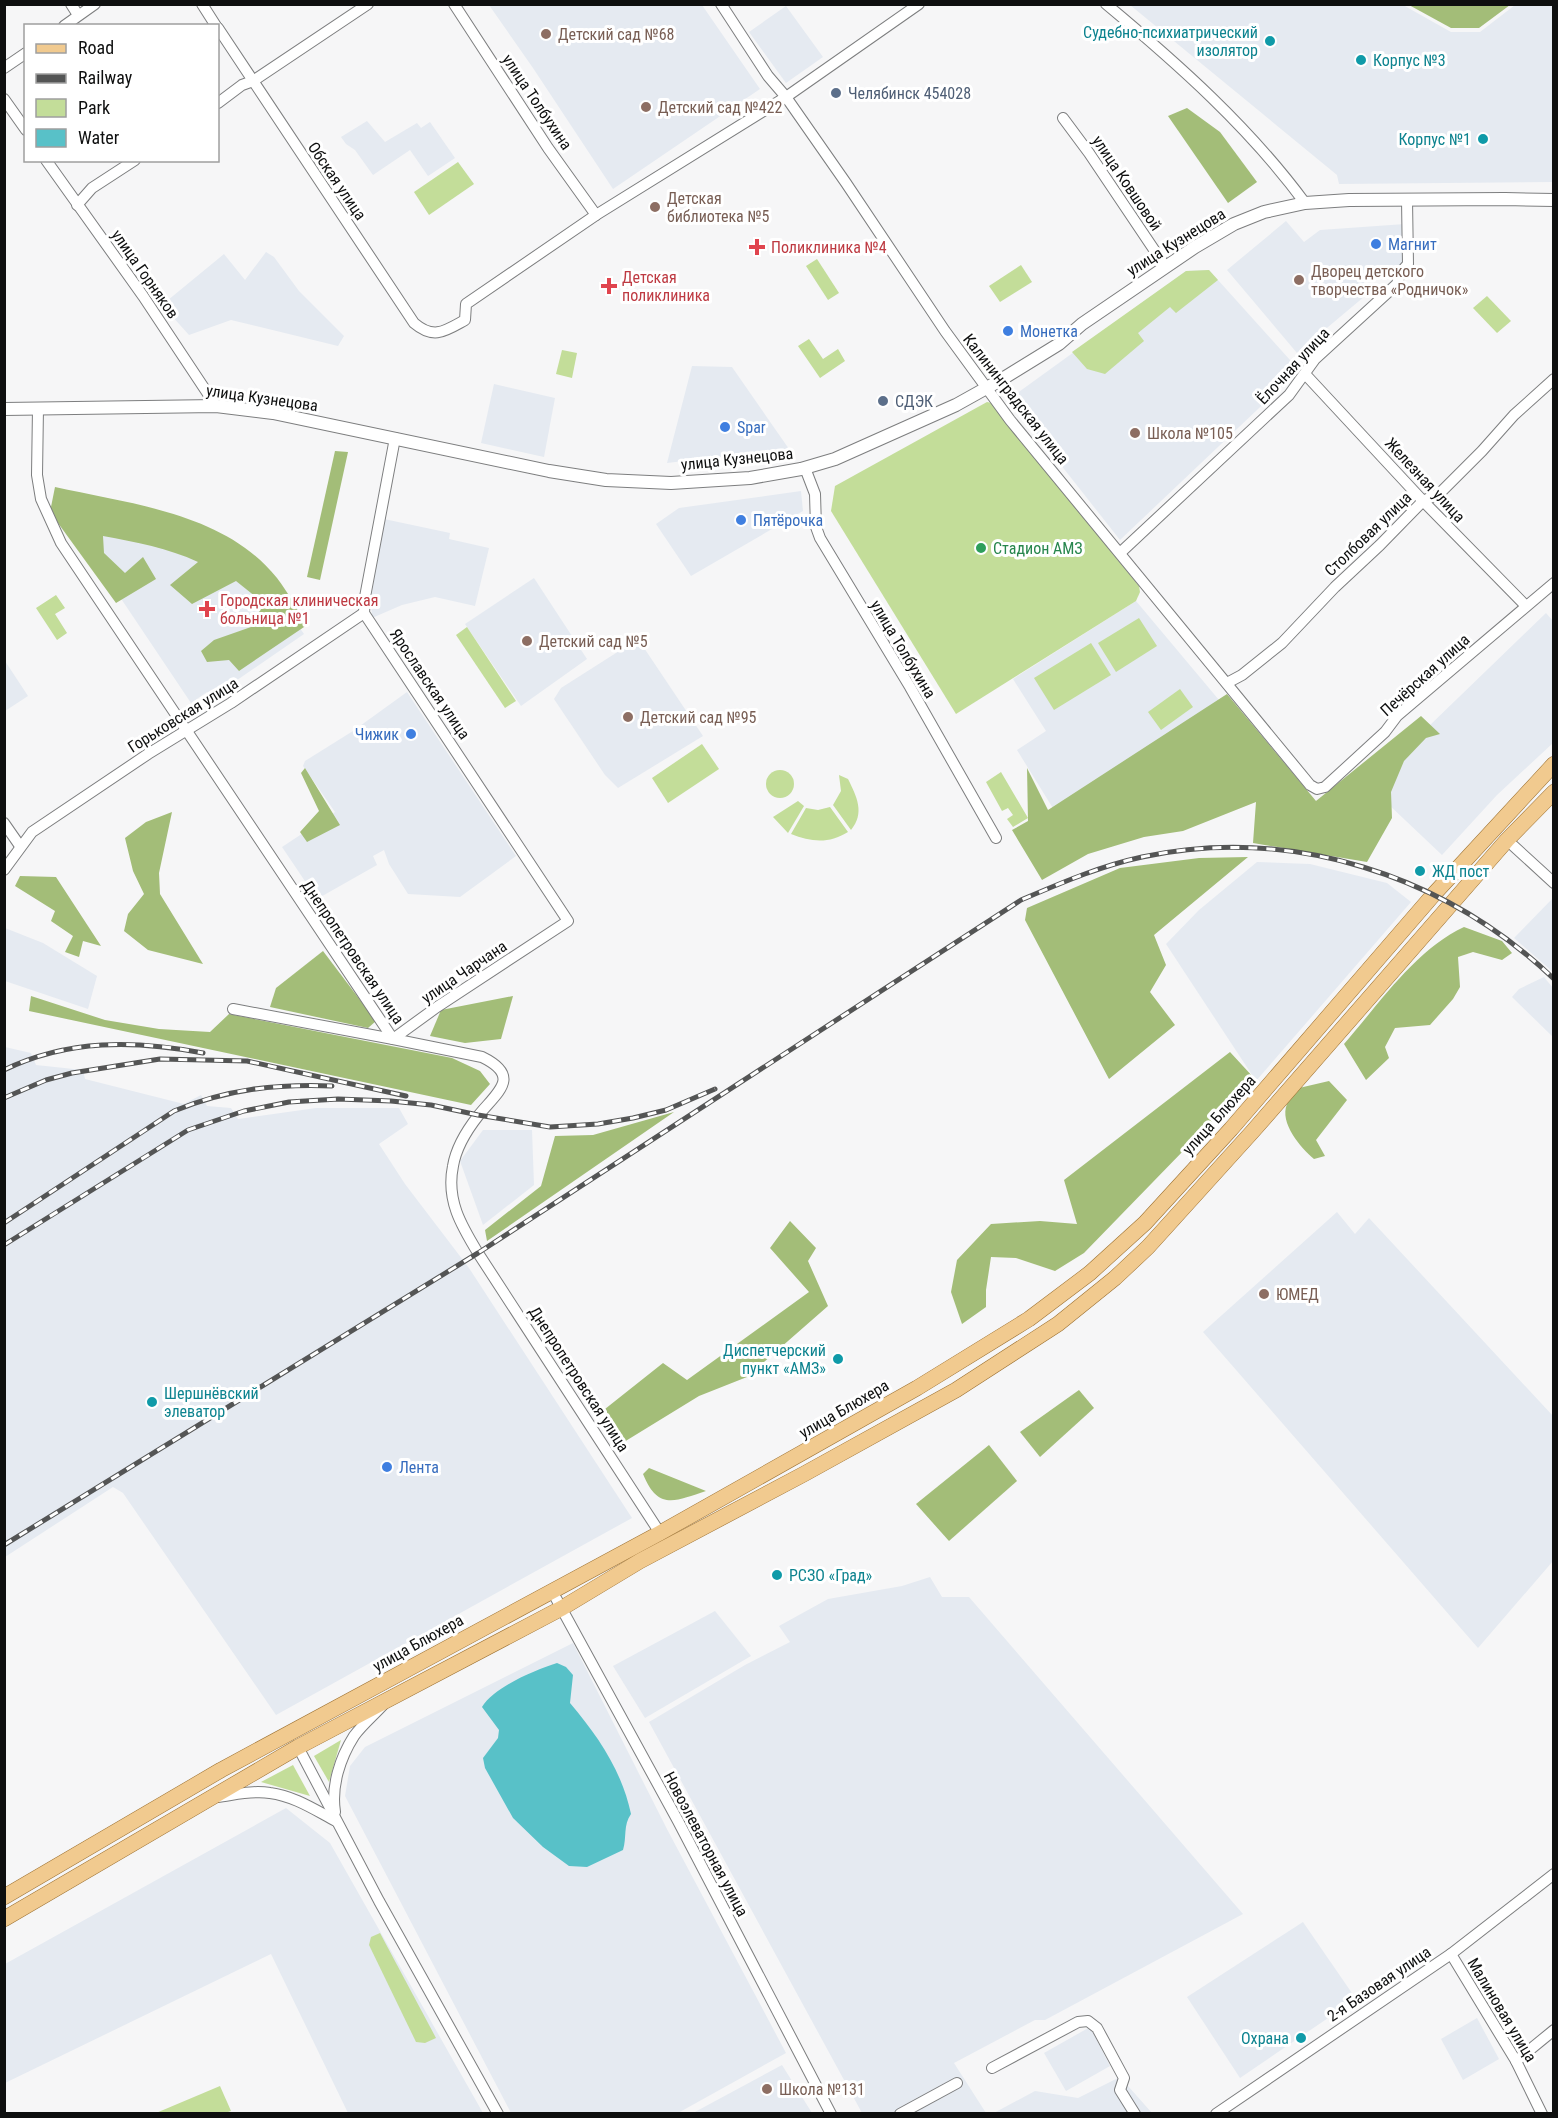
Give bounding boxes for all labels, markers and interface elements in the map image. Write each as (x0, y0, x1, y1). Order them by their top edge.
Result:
place label: Судебно-психиатрический изолятор (1083, 23, 1258, 60)
legend (24, 24, 219, 162)
place label: Детский сад №68 (558, 25, 674, 44)
marker: Детский сад №68 (539, 27, 553, 41)
marker: Судебно-психиатрический изолятор (1263, 34, 1277, 48)
text: Road (78, 37, 114, 58)
street label: улица Толбухина (498, 51, 576, 153)
place label: Корпус №3 (1373, 51, 1446, 70)
marker: Корпус №3 (1354, 53, 1368, 67)
text: Railway (78, 67, 133, 88)
place label: Челябинск 454028 (848, 84, 971, 103)
marker: Челябинск 454028 (829, 86, 843, 100)
text: Park (78, 97, 110, 118)
place label: Детский сад №422 (658, 98, 782, 117)
marker: Детский сад №422 (639, 100, 653, 114)
text: Water (78, 127, 120, 148)
place label: Корпус №1 (1398, 130, 1471, 149)
street label: улица Ковшовой (1088, 132, 1166, 234)
marker: Корпус №1 (1476, 132, 1490, 146)
street label: Обская улица (304, 138, 370, 224)
place label: Детская библиотека №5 (667, 189, 770, 226)
marker: Детская библиотека №5 (648, 200, 662, 214)
street label: улица Кузнецова (1123, 204, 1229, 280)
street label: улица Горняков (107, 226, 183, 322)
place label: Магнит (1388, 235, 1437, 254)
marker: Магнит (1369, 237, 1383, 251)
marker: Поликлиника №4 (748, 238, 766, 256)
place label: Поликлиника №4 (771, 238, 887, 257)
place label: Дворец детского творчества «Родничок» (1311, 262, 1469, 299)
place label: Детская поликлиника (622, 268, 710, 305)
marker: Дворец детского творчества «Родничок» (1292, 273, 1306, 287)
marker: Детская поликлиника (600, 277, 618, 295)
place label: Монетка (1020, 322, 1078, 341)
marker: Монетка (1001, 324, 1015, 338)
street label: Ёлочная улица (1253, 324, 1333, 408)
street label: Калининградская улица (959, 330, 1073, 468)
street label: улица Кузнецова (205, 381, 319, 415)
place label: СДЭК (895, 392, 933, 411)
marker: СДЭК (876, 394, 890, 408)
place label: Spar (737, 418, 766, 437)
marker: Spar (718, 420, 732, 434)
place label: Школа №105 (1147, 424, 1233, 443)
marker: Школа №105 (1128, 426, 1142, 440)
street label: Железная улица (1381, 434, 1469, 526)
street label: улица Кузнецова (680, 444, 794, 474)
street label: Столбовая улица (1321, 488, 1415, 580)
place label: Пятёрочка (753, 511, 823, 530)
marker: Пятёрочка (734, 513, 748, 527)
place label: Стадион АМЗ (993, 539, 1083, 558)
marker: Стадион АМЗ (974, 541, 988, 555)
place label: Городская клиническая больница №1 (220, 591, 378, 628)
street label: улица Толбухина (866, 596, 940, 702)
marker: Городская клиническая больница №1 (198, 600, 216, 618)
street label: Ярославская улица (386, 625, 474, 743)
street label: Печёрская улица (1377, 630, 1473, 720)
place label: Детский сад №5 (539, 632, 648, 651)
marker: Детский сад №5 (520, 634, 534, 648)
street label: Горьковская улица (124, 673, 242, 757)
place label: Детский сад №95 (640, 708, 757, 727)
marker: Детский сад №95 (621, 710, 635, 724)
place label: Чижик (355, 725, 399, 744)
marker: Чижик (404, 727, 418, 741)
place label: ЖД пост (1432, 862, 1490, 881)
marker: ЖД пост (1413, 864, 1427, 878)
street label: Днепропетровская улица (298, 876, 408, 1028)
street label: улица Чарчана (418, 937, 510, 1007)
street label: улица Блюхера (1178, 1071, 1260, 1159)
place label: ЮМЕД (1276, 1285, 1319, 1304)
marker: ЮМЕД (1257, 1287, 1271, 1301)
street label: Днепропетровская улица (525, 1303, 633, 1455)
place label: Диспетчерский пункт «АМЗ» (723, 1341, 826, 1378)
marker: Диспетчерский пункт «АМЗ» (831, 1352, 845, 1366)
street label: улица Блюхера (796, 1376, 892, 1442)
place label: Шершнёвский элеватор (164, 1384, 259, 1421)
marker: Шершнёвский элеватор (145, 1395, 159, 1409)
place label: Лента (399, 1458, 439, 1477)
marker: Лента (380, 1460, 394, 1474)
place label: РСЗО «Град» (789, 1566, 873, 1585)
marker: РСЗО «Град» (770, 1568, 784, 1582)
street label: улица Блюхера (369, 1610, 467, 1676)
street label: Новоэлеваторная улица (660, 1768, 752, 1920)
street label: 2-я Базовая улица (1324, 1942, 1434, 2026)
street label: Малиновая улица (1463, 1955, 1541, 2065)
place label: Охрана (1241, 2029, 1289, 2048)
marker: Охрана (1294, 2031, 1308, 2045)
place label: Школа №131 (779, 2080, 865, 2099)
marker: Школа №131 (760, 2082, 774, 2096)

